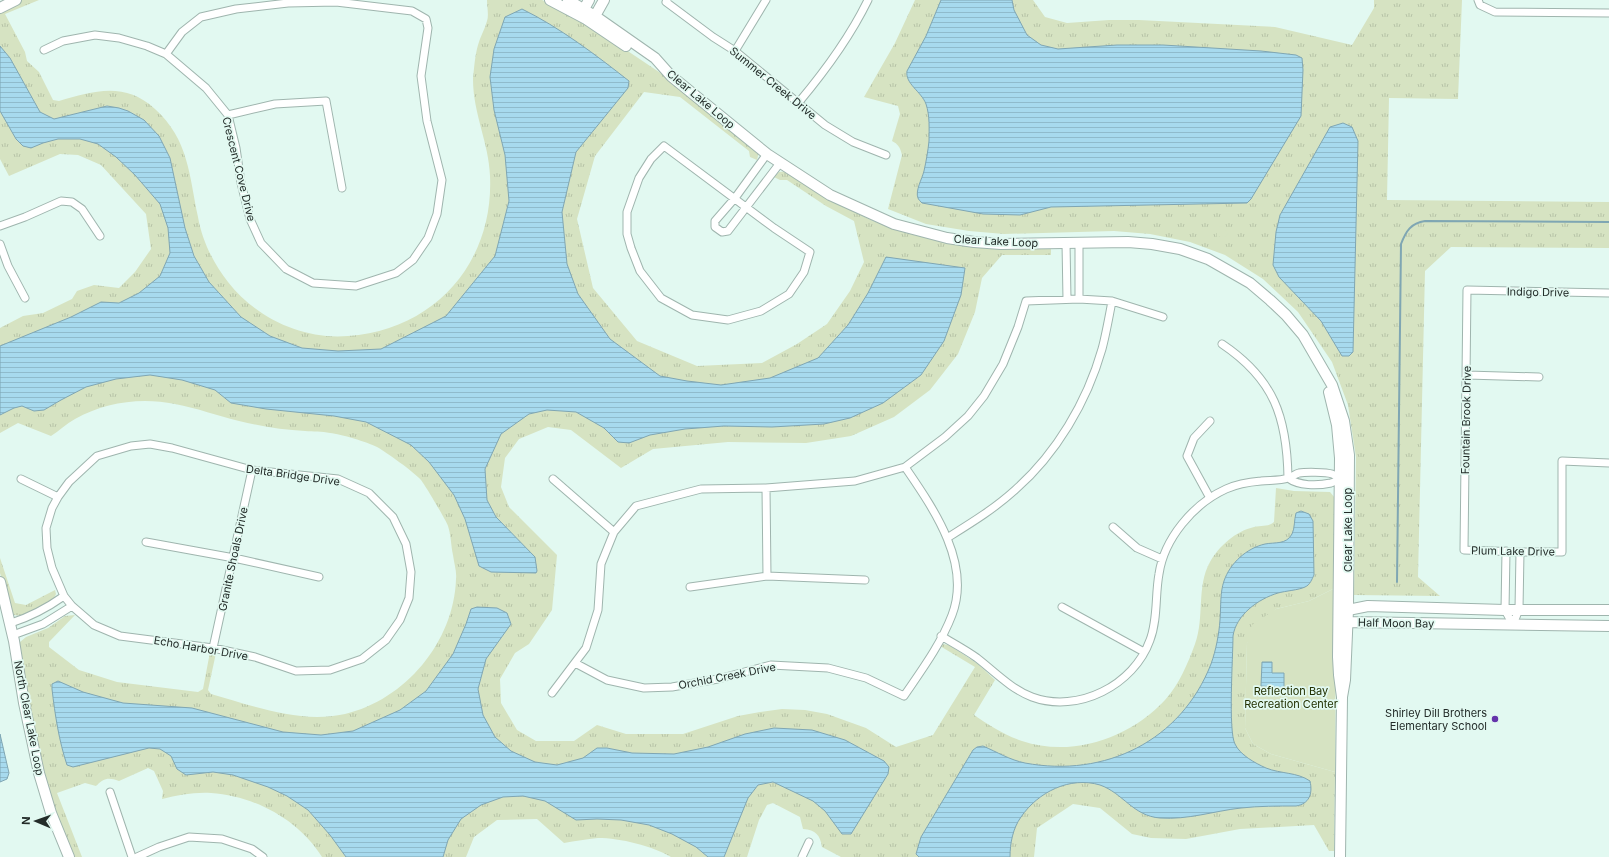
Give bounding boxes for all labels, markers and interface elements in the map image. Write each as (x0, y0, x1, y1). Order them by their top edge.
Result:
street label: Summer Creek Drive (727, 44, 819, 122)
street label: Clear Lake Loop (664, 66, 738, 132)
street label: Crescent Cove Drive (219, 115, 259, 223)
street label: Clear Lake Loop (953, 232, 1039, 250)
street label: Indigo Drive (1507, 284, 1569, 300)
street label: Fountain Brook Drive (1458, 366, 1474, 474)
street label: Delta Bridge Drive (245, 461, 341, 489)
street label: Clear Lake Loop (1341, 488, 1355, 572)
street label: Granite Shoals Drive (215, 506, 251, 612)
street label: Plum Lake Drive (1471, 543, 1555, 559)
street label: Half Moon Bay (1358, 615, 1434, 631)
street label: Echo Harbor Drive (153, 633, 249, 663)
street label: North Clear Lake Loop (11, 659, 47, 777)
street label: Orchid Creek Drive (677, 660, 777, 692)
park label: Reflection Bay Recreation Center (1244, 684, 1338, 711)
place label: Shirley Dill Brothers Elementary School (1385, 706, 1487, 733)
marker: Shirley Dill Brothers Elementary School (1490, 714, 1500, 724)
north arrow (16, 801, 56, 841)
text: N (19, 816, 33, 825)

